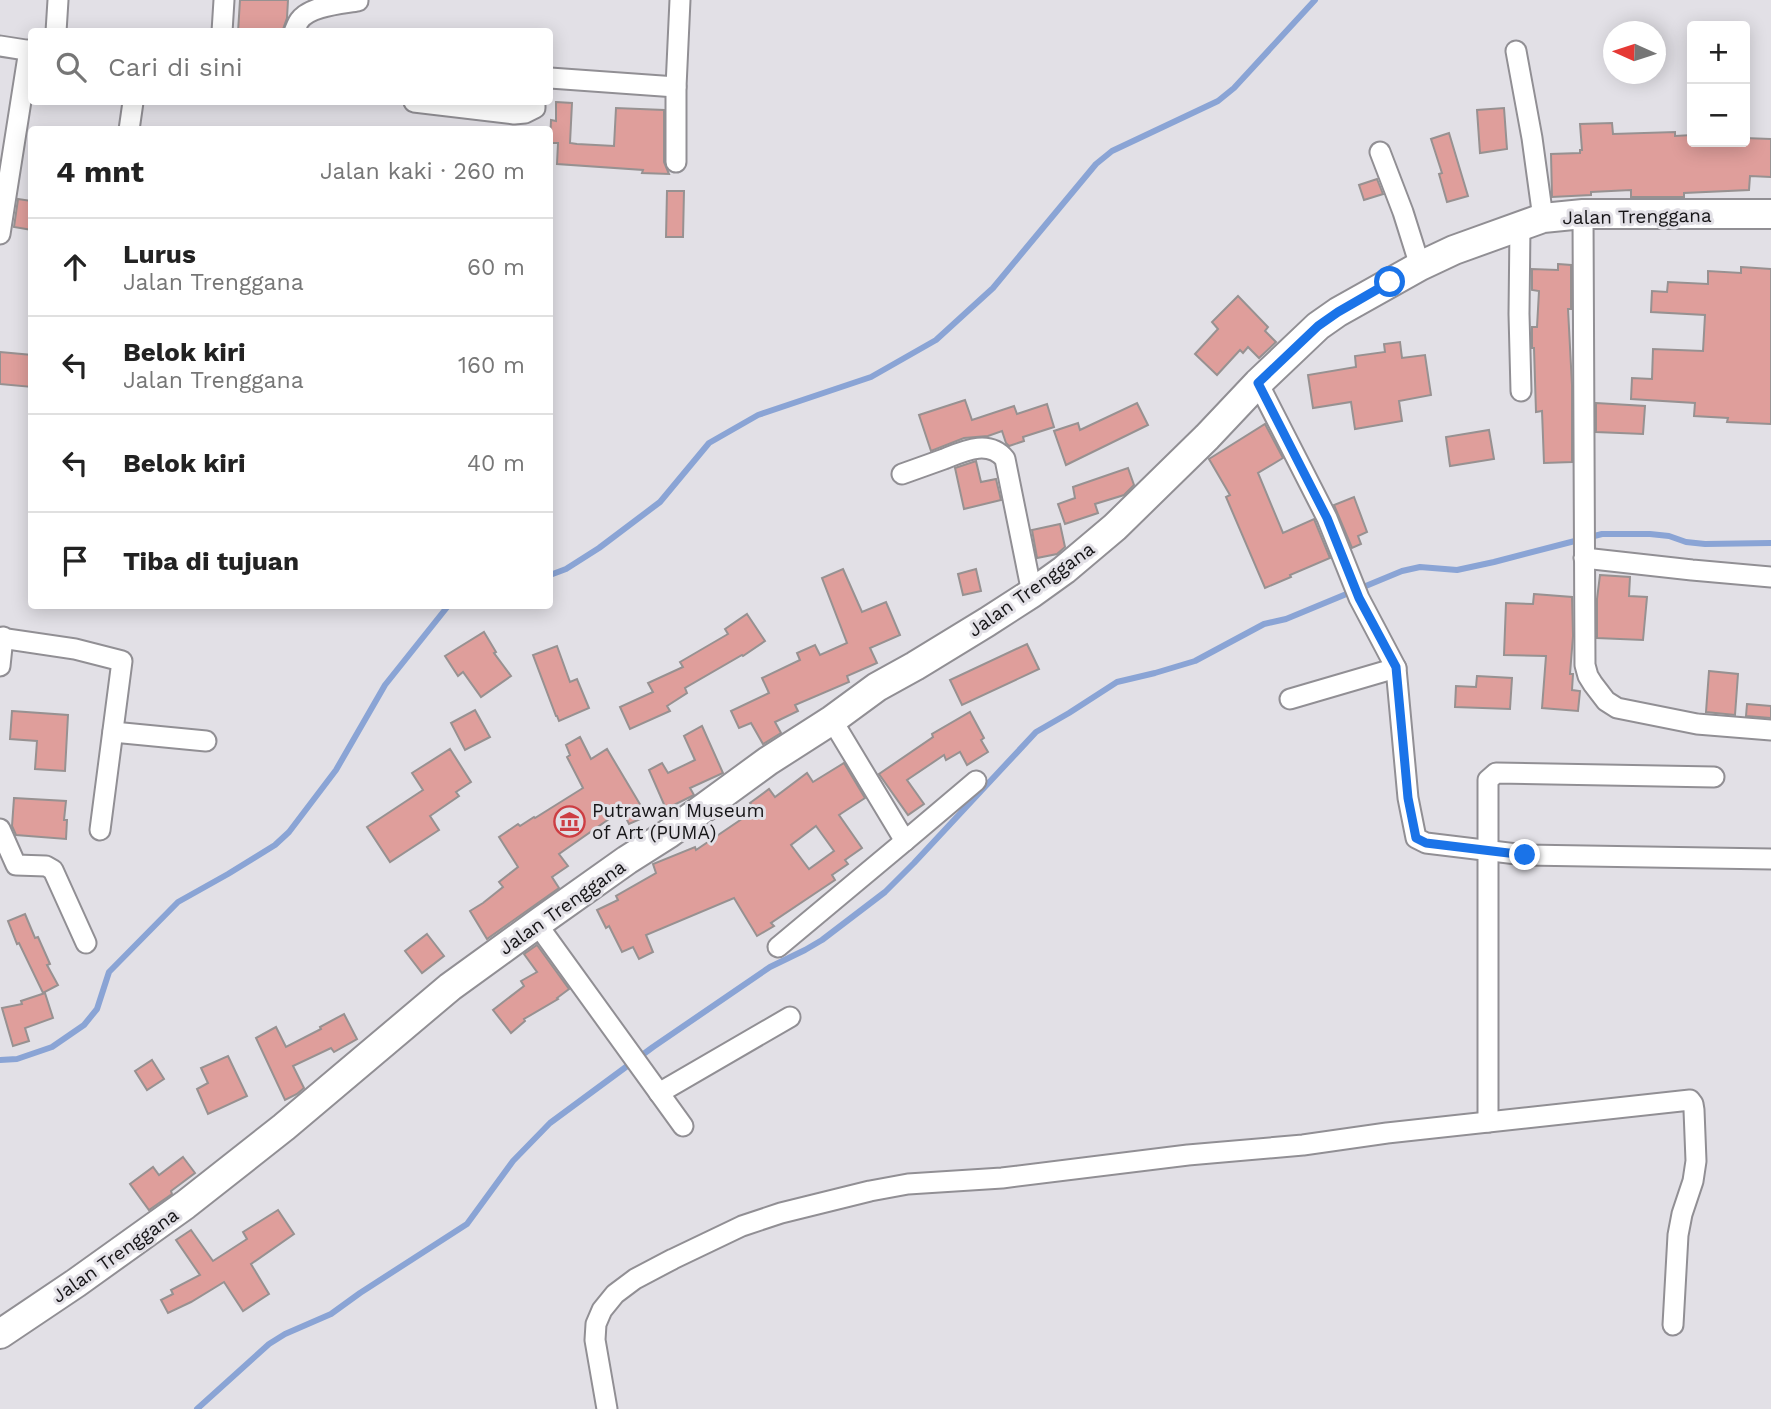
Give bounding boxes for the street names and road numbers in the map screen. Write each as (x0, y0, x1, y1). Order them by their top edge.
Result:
street label: Jalan Trenggana (1562, 204, 1712, 229)
street label: Jalan Trenggana (964, 537, 1099, 642)
street label: Jalan Trenggana (495, 855, 630, 960)
street label: Jalan Trenggana (48, 1203, 183, 1308)

